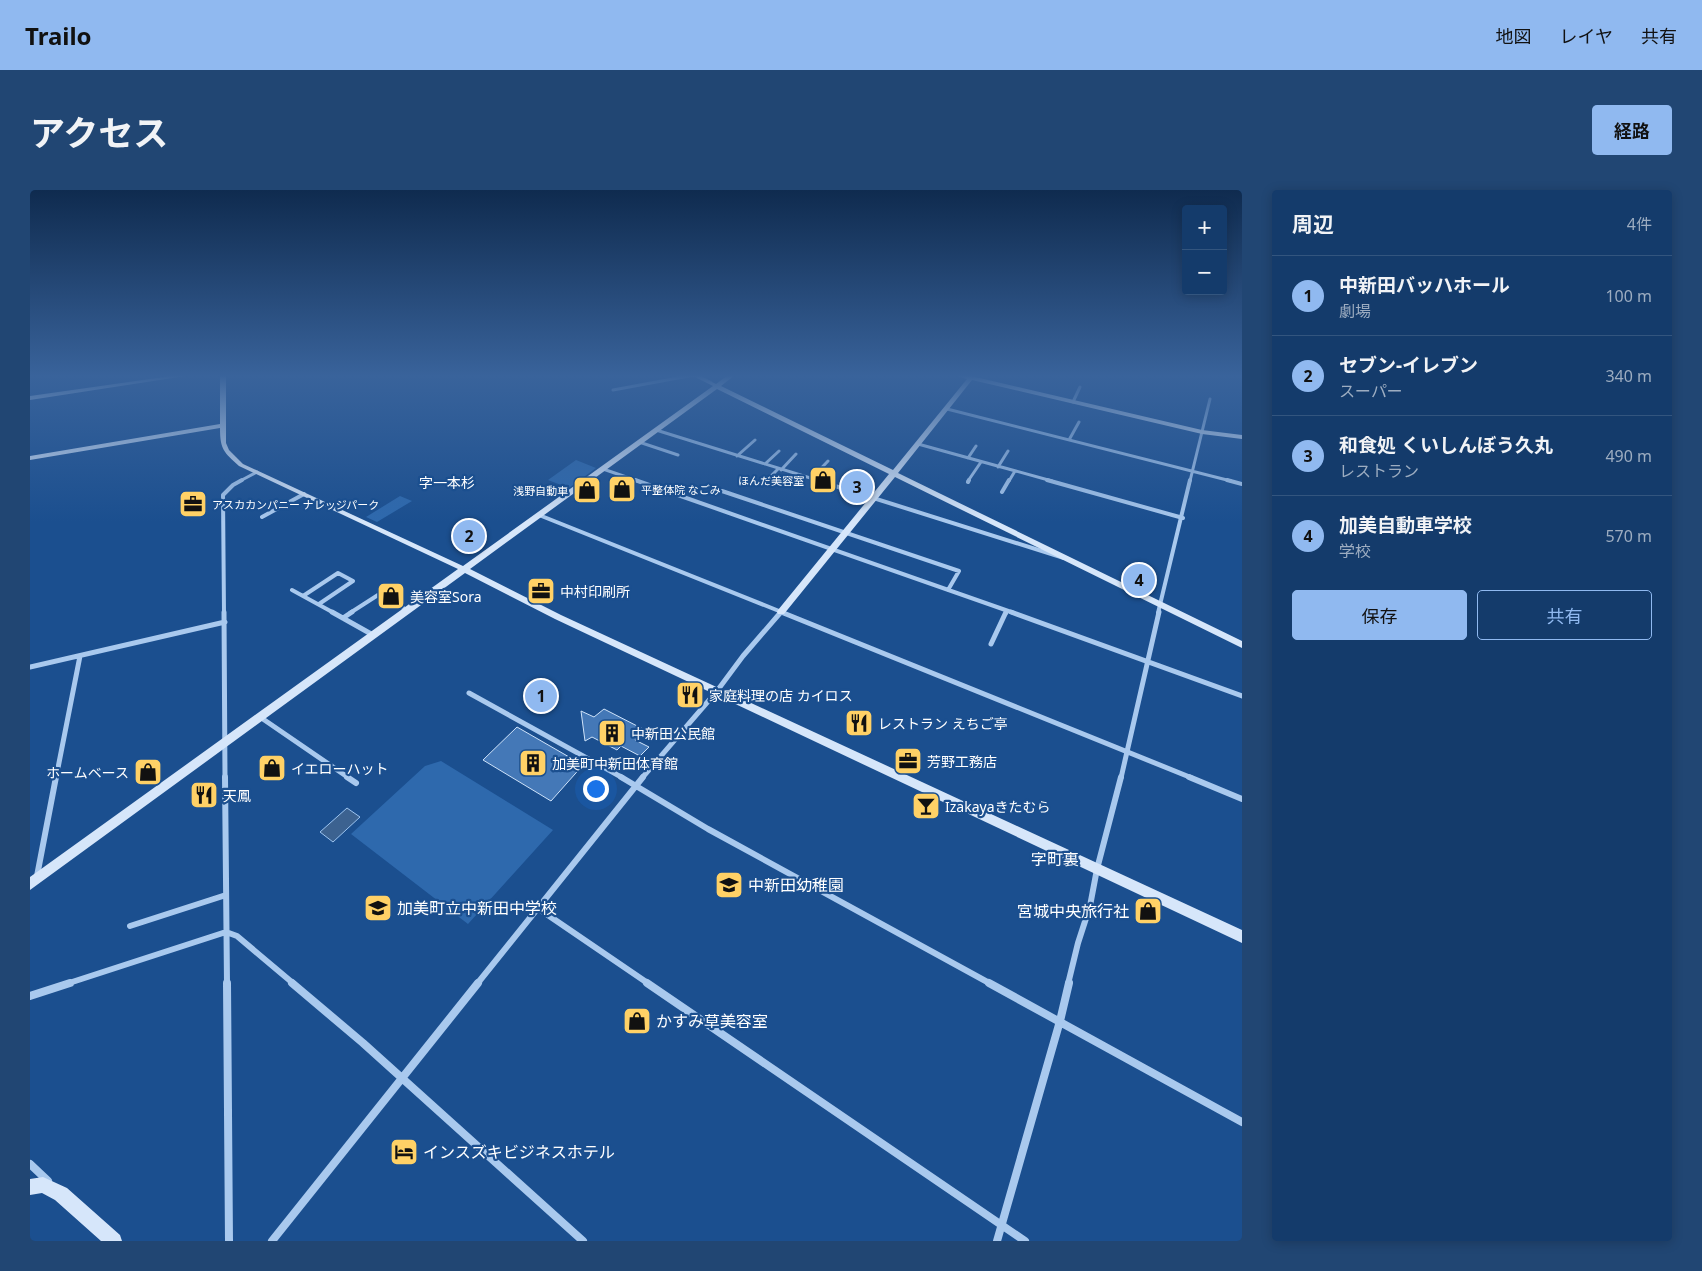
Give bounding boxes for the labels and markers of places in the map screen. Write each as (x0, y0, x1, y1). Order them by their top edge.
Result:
shop icon: ほんだ美容室 (808, 465, 838, 495)
pin: 3 (841, 468, 873, 506)
place label: ほんだ美容室 (738, 473, 804, 488)
shop icon: 平整体院 なごみ (607, 474, 637, 504)
shop icon: 浅野自動車 (572, 475, 602, 505)
place label: 平整体院 なごみ (641, 482, 721, 497)
place label: 浅野自動車 (513, 483, 568, 498)
office icon: アスカカンパニー ナレッジパーク (178, 489, 208, 519)
place label: アスカカンパニー ナレッジパーク (212, 497, 379, 512)
pin: 2 (453, 517, 485, 555)
pin: 4 (1123, 561, 1155, 599)
office icon: 中村印刷所 (526, 576, 556, 606)
shop icon: 美容室Sora (376, 581, 406, 611)
place label: 中村印刷所 (560, 582, 630, 601)
place label: 美容室Sora (410, 587, 482, 606)
pin: 1 (525, 677, 557, 715)
restaurant icon: 家庭料理の店 カイロス (675, 680, 705, 710)
place label: 家庭料理の店 カイロス (709, 686, 853, 705)
restaurant icon: レストラン えちご亭 (844, 708, 874, 738)
place label: レストラン えちご亭 (878, 714, 1008, 733)
building icon: 中新田公民館 (597, 718, 627, 748)
place label: 中新田公民館 (631, 724, 715, 743)
office icon: 芳野工務店 (893, 746, 923, 776)
building icon: 加美町中新田体育館 (518, 748, 548, 778)
place label: 芳野工務店 (927, 752, 997, 771)
shop icon: イエローハット (257, 753, 287, 783)
place label: 加美町中新田体育館 (552, 754, 678, 773)
shop icon: ホームベース (133, 757, 163, 787)
place label: イエローハット (291, 759, 389, 778)
place label: ホームベース (46, 763, 129, 782)
restaurant icon: 天鳳 (189, 780, 219, 810)
place label: 天鳳 (223, 786, 251, 805)
bar icon: Izakayaきたむら (911, 791, 941, 821)
place label: Izakayaきたむら (945, 797, 1051, 816)
school or university icon: 中新田幼稚園 (714, 870, 744, 900)
place label: 中新田幼稚園 (748, 874, 844, 896)
school or university icon: 加美町立中新田中学校 (363, 893, 393, 923)
shop icon: 宮城中央旅行社 (1133, 896, 1163, 926)
place label: 加美町立中新田中学校 (397, 897, 557, 919)
place label: 宮城中央旅行社 (1017, 900, 1129, 922)
shop icon: かすみ草美容室 (622, 1006, 652, 1036)
place label: かすみ草美容室 (656, 1010, 768, 1032)
hotel icon: インスズキビジネスホテル (389, 1137, 419, 1167)
place label: インスズキビジネスホテル (423, 1141, 615, 1163)

